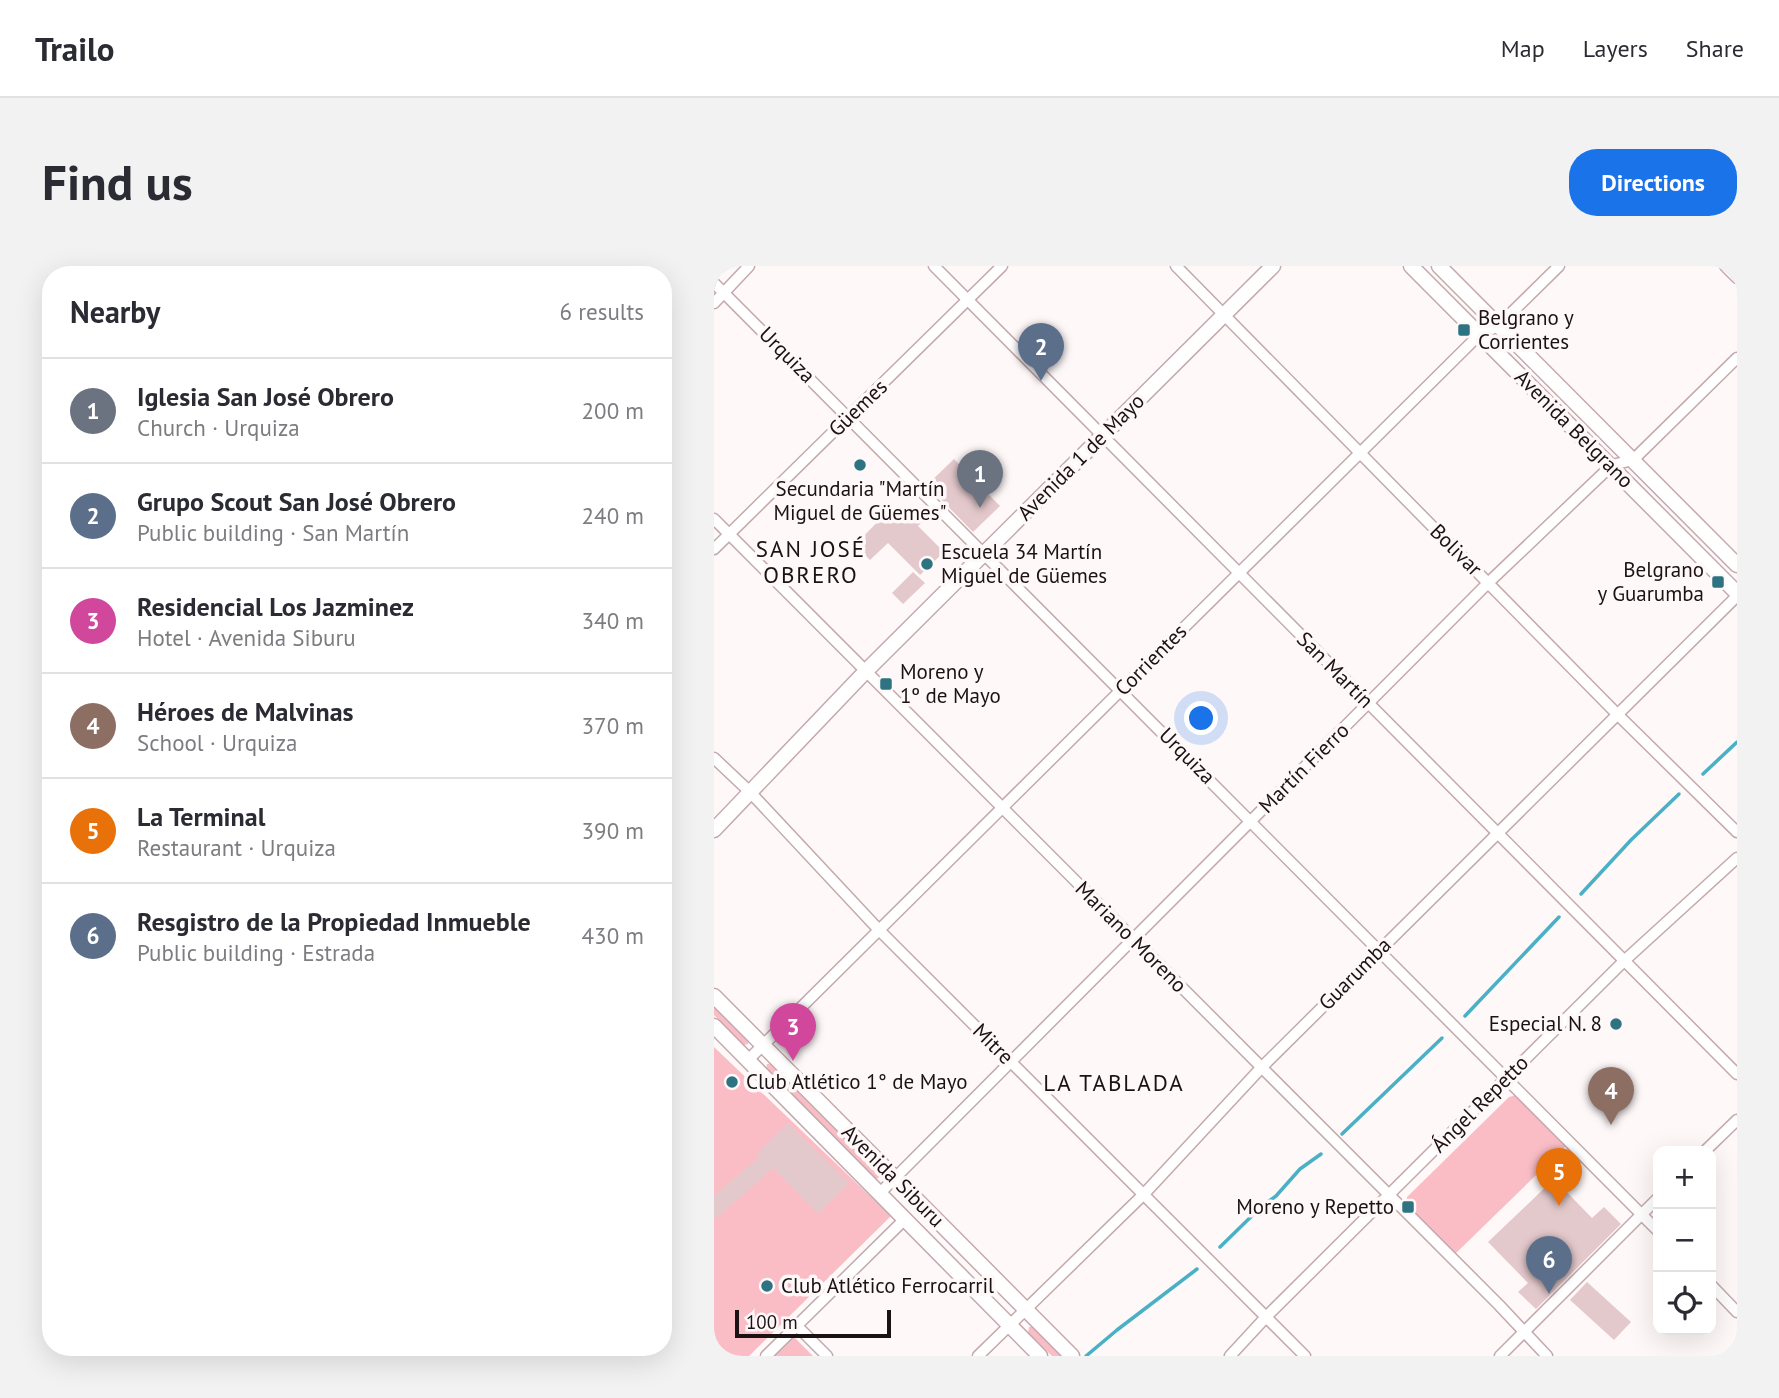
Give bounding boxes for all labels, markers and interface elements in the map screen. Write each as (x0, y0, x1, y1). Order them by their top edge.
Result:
text: Trailo (35, 27, 115, 70)
text: Map (1501, 33, 1545, 64)
text: Layers (1583, 33, 1648, 64)
text: Share (1686, 33, 1744, 64)
button: Directions (1569, 149, 1737, 216)
text: Find us (42, 150, 193, 214)
text: Nearby (70, 292, 160, 331)
text: 6 results (560, 297, 644, 326)
place label: Belgrano y Corrientes (1478, 304, 1574, 355)
street label: Urquiza (753, 321, 821, 389)
marker: Belgrano y Corrientes (1456, 322, 1472, 338)
pin: 2 (1018, 323, 1064, 381)
street label: Avenida Belgrano (1509, 364, 1639, 494)
street label: Güemes (823, 373, 893, 442)
text: Iglesia San José Obrero (137, 380, 394, 413)
street label: Avenida 1 de Mayo (1011, 387, 1150, 526)
text: 1 (86, 396, 100, 425)
text: 200 m (582, 396, 644, 425)
text: Church · Urquiza (137, 413, 300, 442)
pin: 1 (957, 450, 1003, 508)
marker: Secundaria "Martín Miguel de Güemes" (852, 457, 868, 473)
place label: Secundaria "Martín Miguel de Güemes" (773, 475, 947, 526)
text: Grupo Scout San José Obrero (137, 485, 456, 518)
text: 2 (86, 501, 100, 530)
text: 240 m (582, 501, 644, 530)
text: Public building · San Martín (137, 518, 409, 547)
street label: Bolivar (1425, 518, 1488, 581)
district label: SAN JOSÉ OBRERO (756, 534, 866, 589)
place label: Escuela 34 Martín Miguel de Güemes (941, 538, 1107, 589)
marker: Escuela 34 Martín Miguel de Güemes (919, 556, 935, 572)
place label: Belgrano y Guarumba (1598, 556, 1704, 607)
marker: Belgrano y Guarumba (1710, 574, 1726, 590)
text: Residencial Los Jazminez (137, 590, 414, 623)
text: 3 (86, 606, 100, 635)
text: 340 m (582, 606, 644, 635)
street label: Corrientes (1109, 618, 1192, 701)
text: Hotel · Avenida Siburu (137, 623, 356, 652)
street label: San Martín (1291, 626, 1379, 714)
place label: Moreno y 1º de Mayo (900, 658, 1001, 709)
marker: Moreno y 1º de Mayo (878, 676, 894, 692)
text: Héroes de Malvinas (137, 695, 354, 728)
your location (1184, 701, 1218, 735)
text: 4 (86, 711, 100, 740)
text: 370 m (582, 711, 644, 740)
street label: Martín Fierro (1253, 717, 1355, 819)
street label: Urquiza (1153, 722, 1221, 790)
text: School · Urquiza (137, 728, 297, 757)
text: La Terminal (137, 800, 265, 833)
text: 5 (86, 816, 100, 845)
text: 390 m (582, 816, 644, 845)
text: Restaurant · Urquiza (137, 833, 336, 862)
street label: Mariano Moreno (1070, 875, 1193, 998)
text: Resgistro de la Propiedad Inmueble (137, 905, 531, 938)
text: 6 (86, 921, 100, 950)
text: 430 m (582, 921, 644, 950)
street label: Guarumba (1313, 932, 1397, 1016)
text: Public building · Estrada (137, 938, 375, 967)
pin: 3 (770, 1003, 816, 1061)
place label: Especial N. 8 (1489, 1010, 1602, 1037)
marker: Especial N. 8 (1608, 1016, 1624, 1032)
street label: Mitre (967, 1017, 1020, 1070)
street label: Ángel Repetto (1425, 1049, 1534, 1158)
pin: 4 (1588, 1067, 1634, 1125)
place label: Club Atlético 1° de Mayo (746, 1068, 968, 1095)
district label: LA TABLADA (1043, 1068, 1185, 1097)
marker: Club Atlético 1° de Mayo (724, 1074, 740, 1090)
street label: Avenida Siburu (836, 1119, 950, 1233)
map controls (1653, 1146, 1716, 1335)
button: + (1653, 1146, 1716, 1209)
pin: 5 (1536, 1148, 1582, 1206)
place label: Moreno y Repetto (1236, 1193, 1394, 1220)
marker: Moreno y Repetto (1400, 1199, 1416, 1215)
button: − (1653, 1209, 1716, 1272)
pin: 6 (1526, 1236, 1572, 1294)
place label: Club Atlético Ferrocarril (781, 1272, 994, 1299)
button: locate (1653, 1272, 1716, 1335)
marker: Club Atlético Ferrocarril (759, 1278, 775, 1294)
scale bar (735, 1307, 891, 1339)
text: 100 m (746, 1310, 798, 1334)

